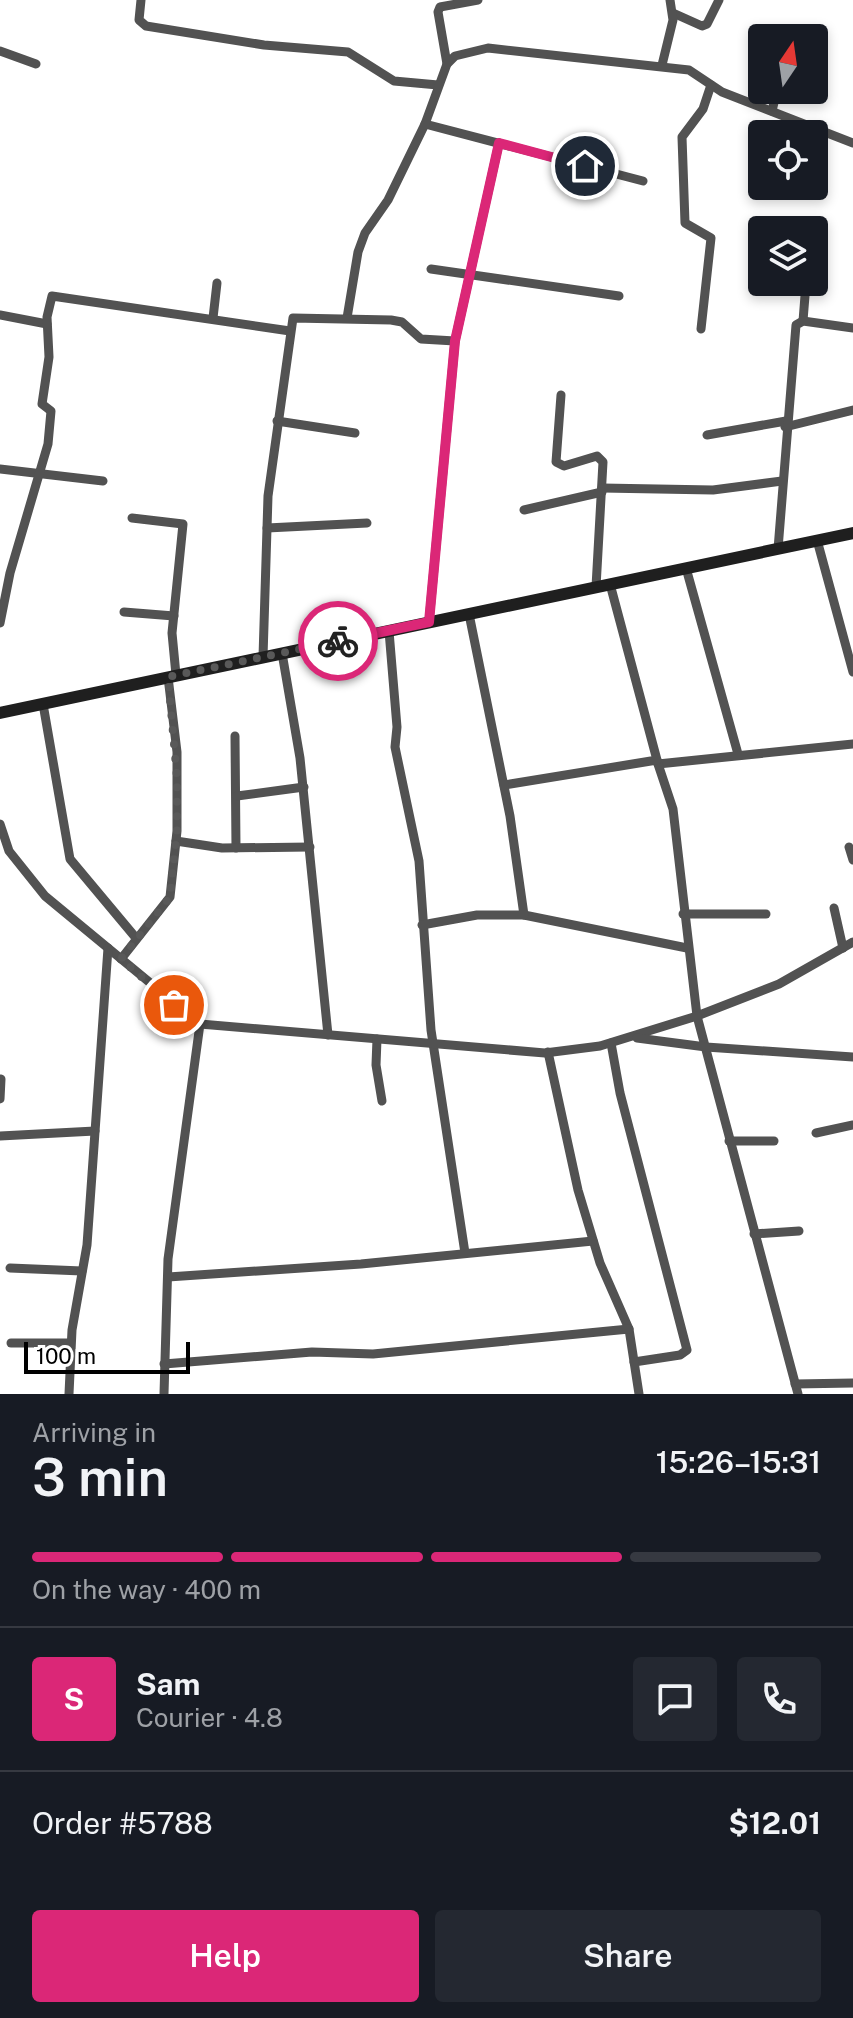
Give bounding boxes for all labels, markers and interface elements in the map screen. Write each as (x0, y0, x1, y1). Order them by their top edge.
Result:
north arrow (748, 24, 828, 104)
map controls (748, 24, 828, 296)
button: locate (748, 120, 828, 200)
pin (551, 132, 619, 200)
icon: home (563, 144, 607, 188)
button: layers (748, 216, 828, 296)
courier (298, 601, 378, 681)
icon: bike (316, 619, 360, 663)
pin (140, 971, 208, 1039)
icon: bag (152, 983, 196, 1027)
scale bar (24, 1338, 190, 1374)
text: 100 m (36, 1343, 96, 1369)
text: Arriving in (32, 1417, 156, 1448)
text: 15:26–15:31 (656, 1444, 821, 1480)
text: 3 min (32, 1447, 168, 1508)
text: On the way · 400 m (32, 1574, 261, 1605)
button: chat (633, 1657, 717, 1741)
button: phone (737, 1657, 821, 1741)
text: Sam (136, 1666, 200, 1702)
text: S (64, 1681, 84, 1717)
text: Courier · 4.8 (136, 1702, 283, 1733)
text: Order #5788 (32, 1805, 213, 1841)
text: $12.01 (728, 1805, 821, 1841)
button: Help (32, 1910, 419, 2002)
button: Share (435, 1910, 821, 2002)

